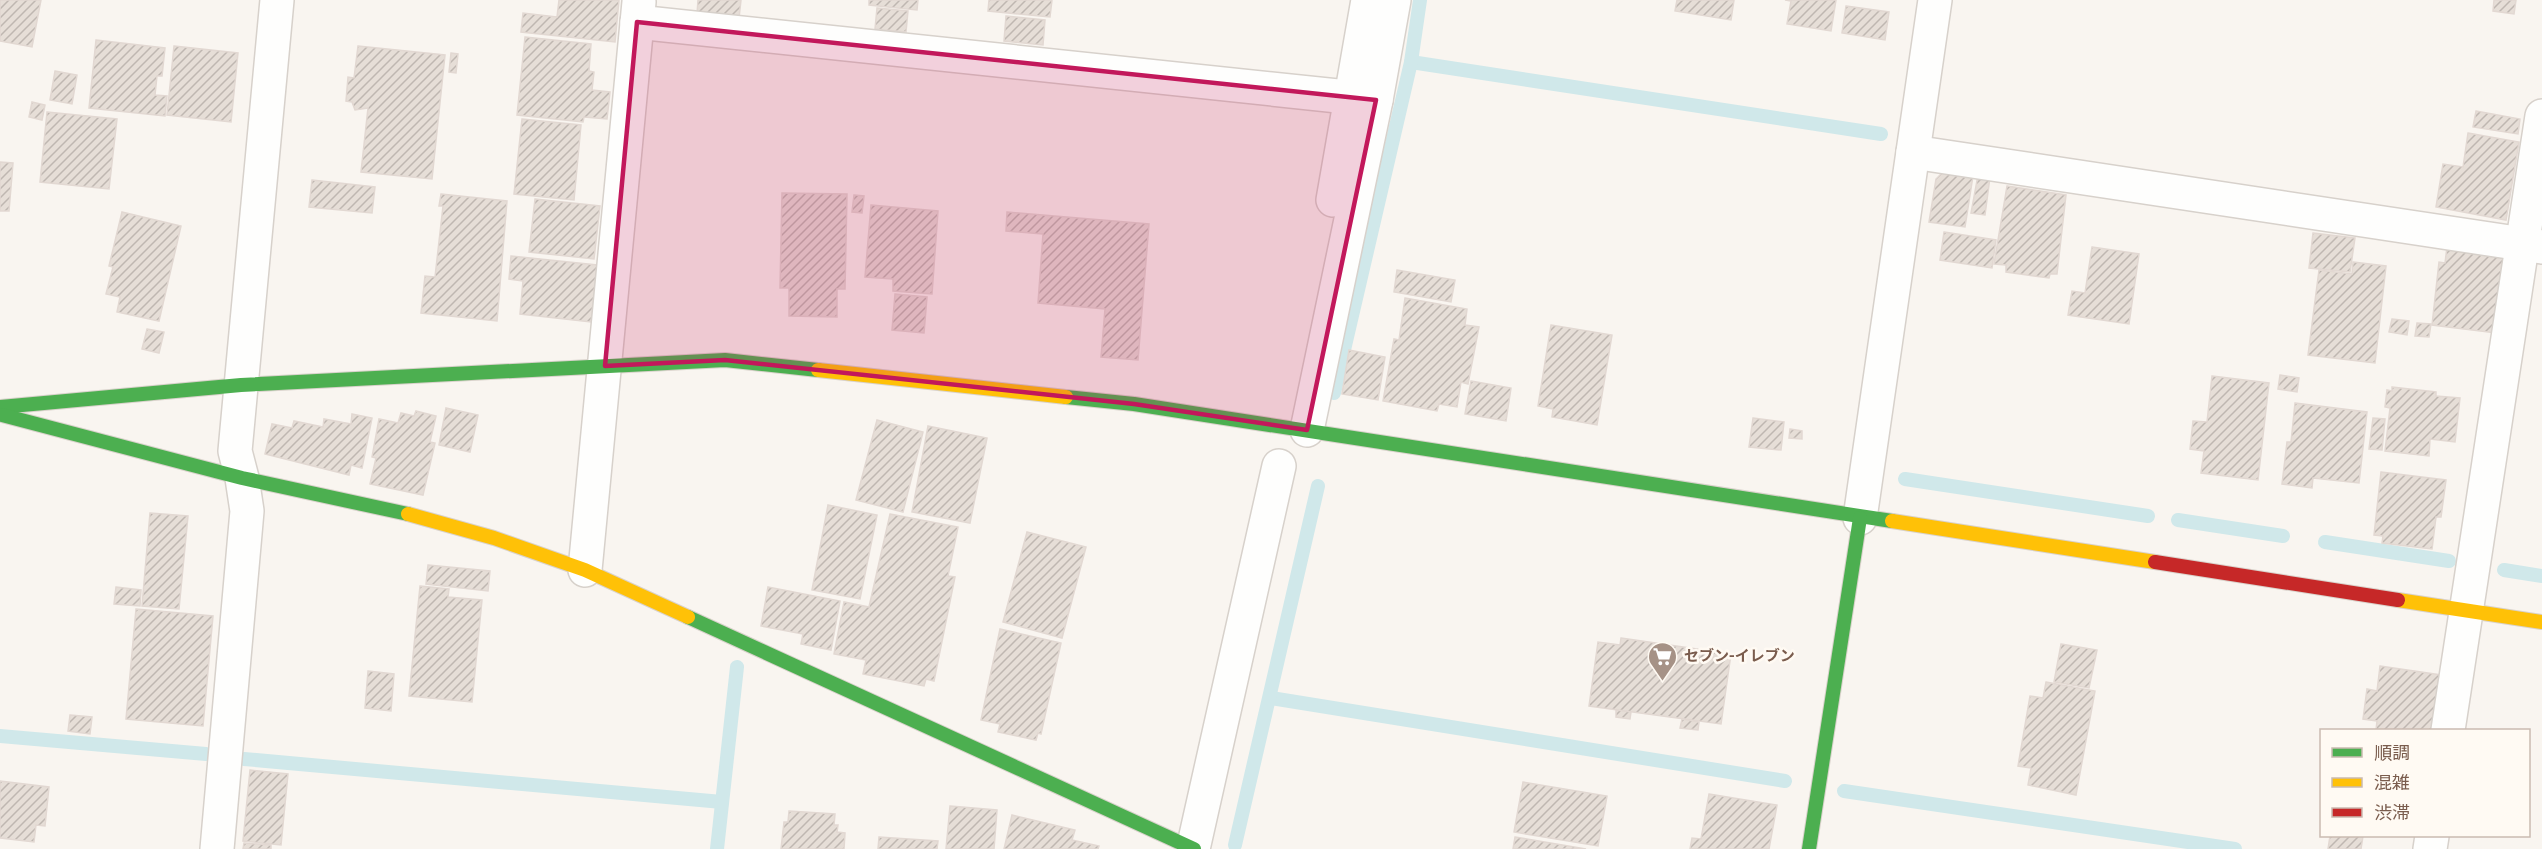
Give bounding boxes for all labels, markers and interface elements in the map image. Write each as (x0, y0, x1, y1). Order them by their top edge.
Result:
supermarket icon: セブン-イレブン (1647, 640, 1679, 682)
place label: セブン-イレブン (1684, 647, 1795, 665)
legend (2320, 729, 2530, 837)
text: 順調 (2374, 742, 2410, 764)
text: 混雑 (2374, 772, 2410, 794)
text: 渋滞 (2374, 802, 2410, 824)

